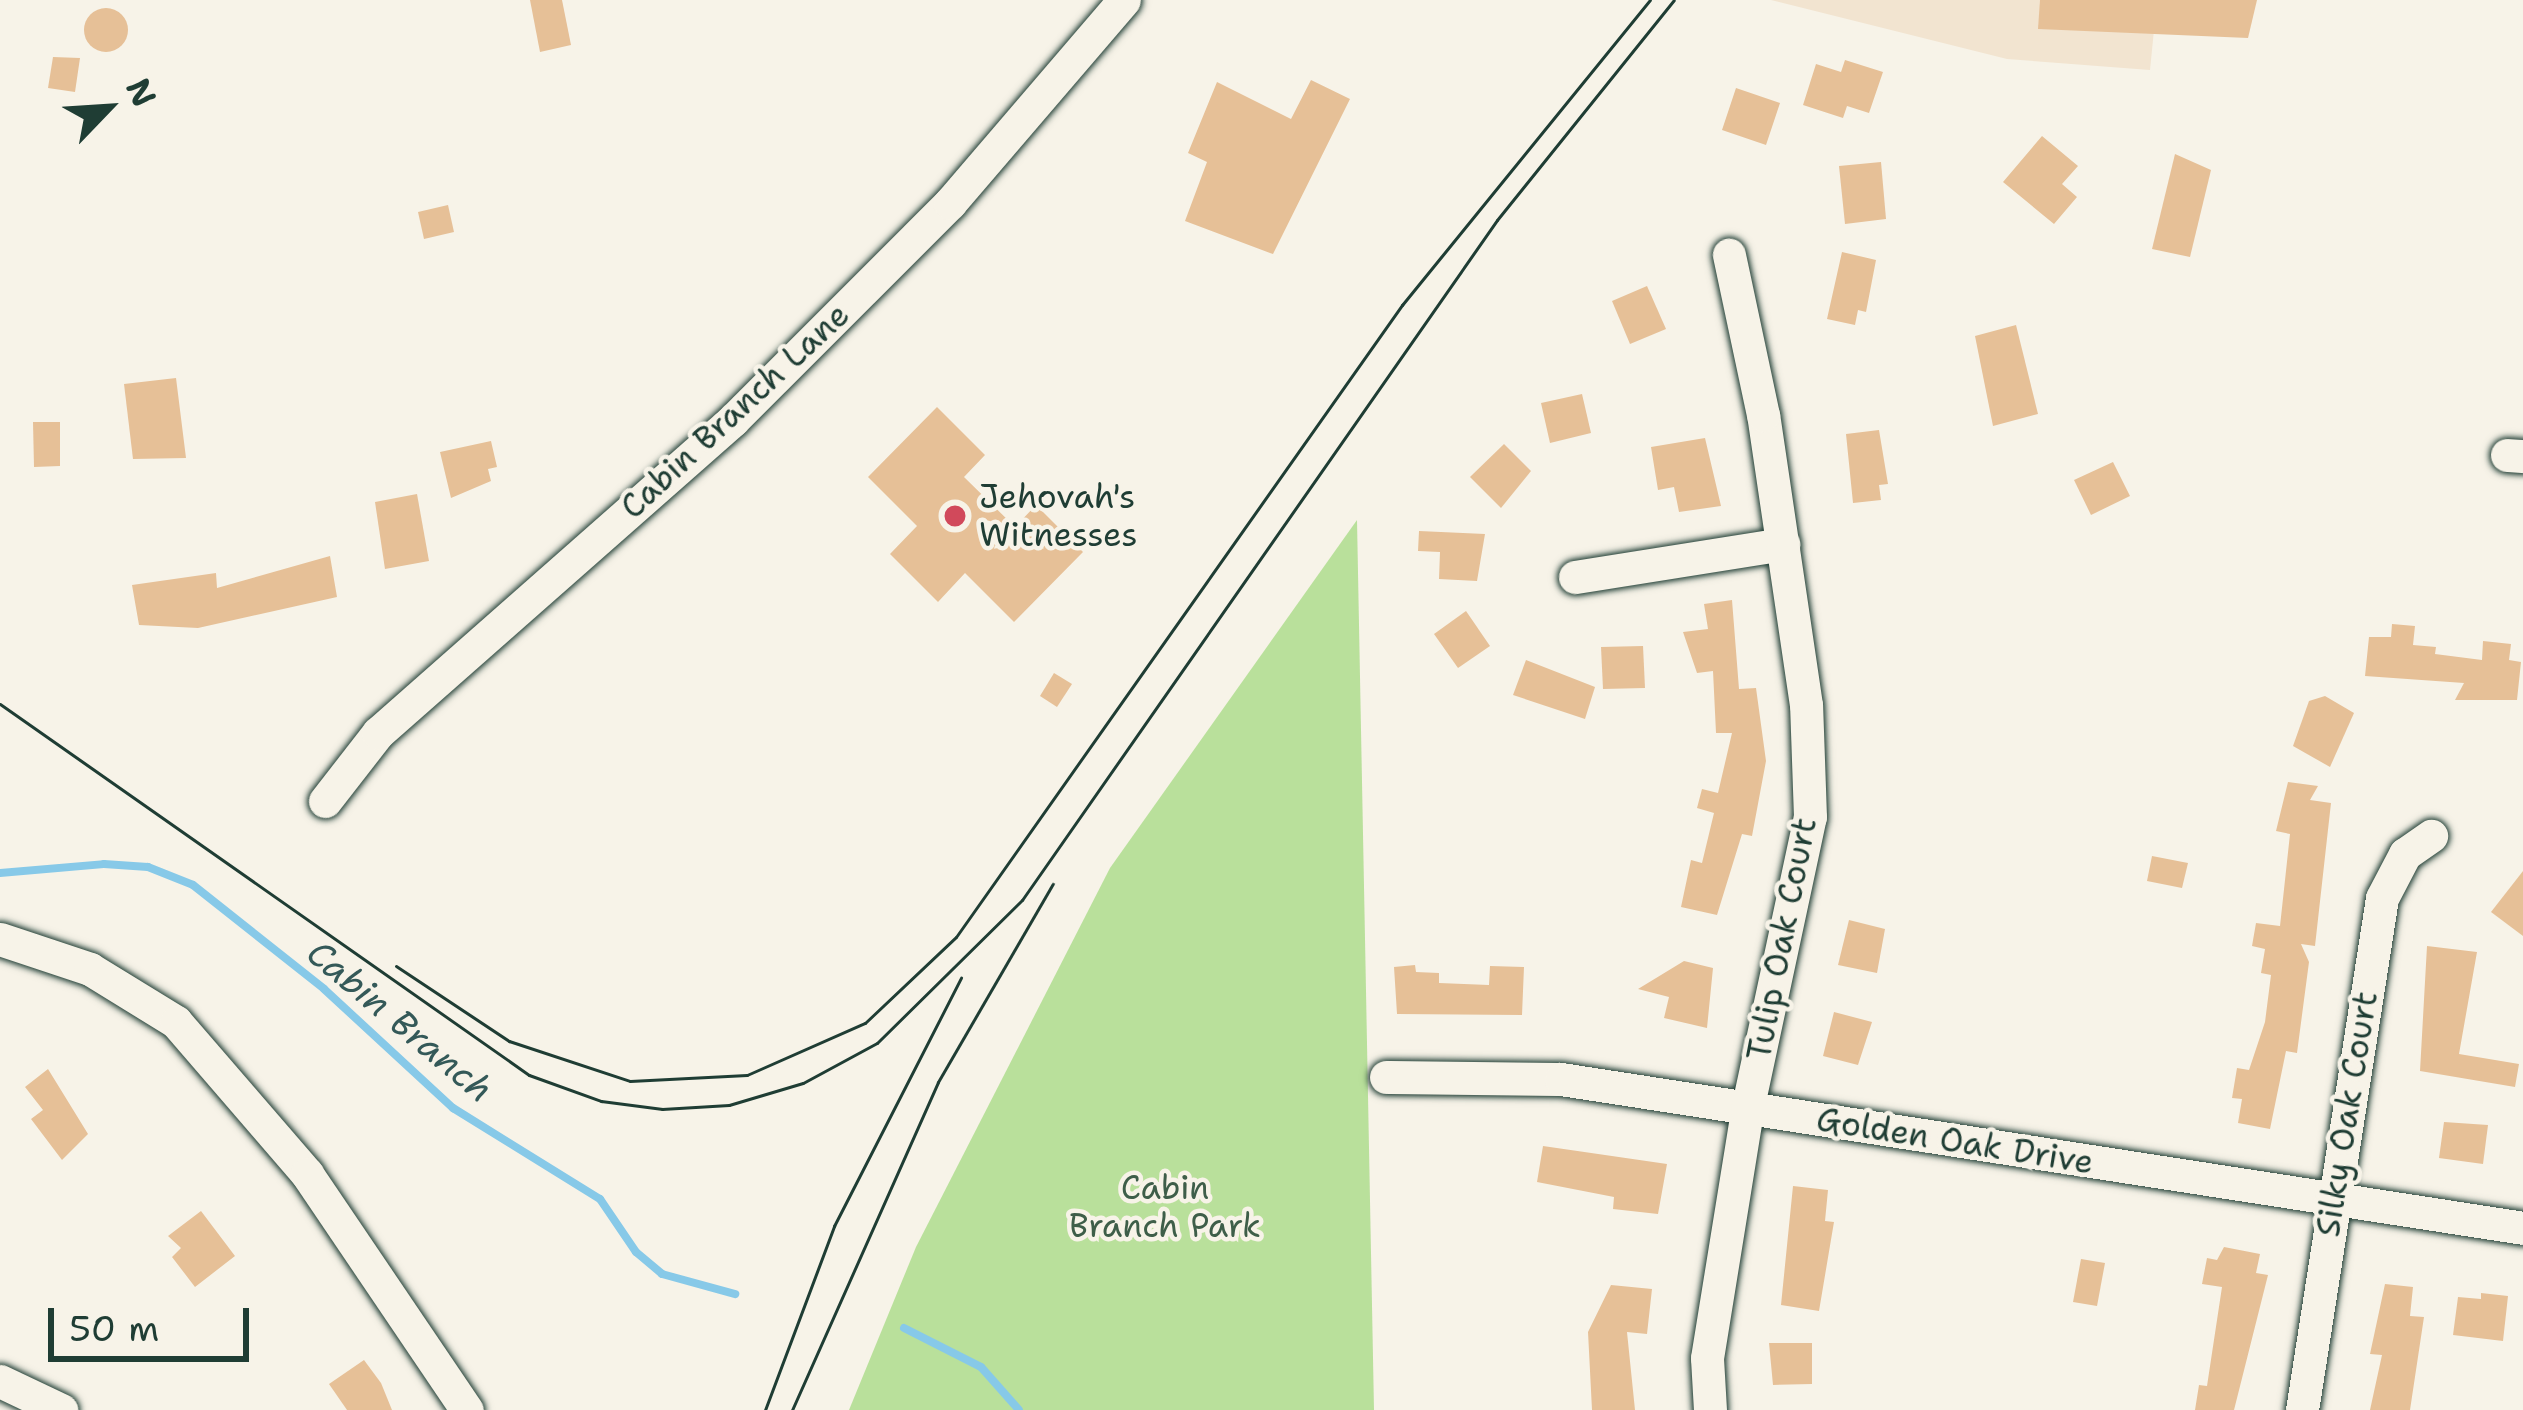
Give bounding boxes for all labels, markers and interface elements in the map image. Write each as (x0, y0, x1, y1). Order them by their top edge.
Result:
north arrow (48, 48, 168, 168)
text: N (115, 71, 167, 114)
street label: Cabin Branch Lane (613, 295, 857, 527)
place label: Jehovah's Witnesses (979, 477, 1138, 555)
marker: Jehovah's Witnesses (942, 503, 968, 529)
street label: Tulip Oak Court (1739, 814, 1825, 1064)
water label: Cabin Branch (298, 931, 502, 1111)
street label: Silky Oak Court (2308, 989, 2386, 1239)
street label: Golden Oak Drive (1814, 1100, 2096, 1182)
park label: Cabin Branch Park (1069, 1168, 1261, 1246)
scale bar (54, 1284, 255, 1358)
text: 50 m (69, 1304, 159, 1353)

